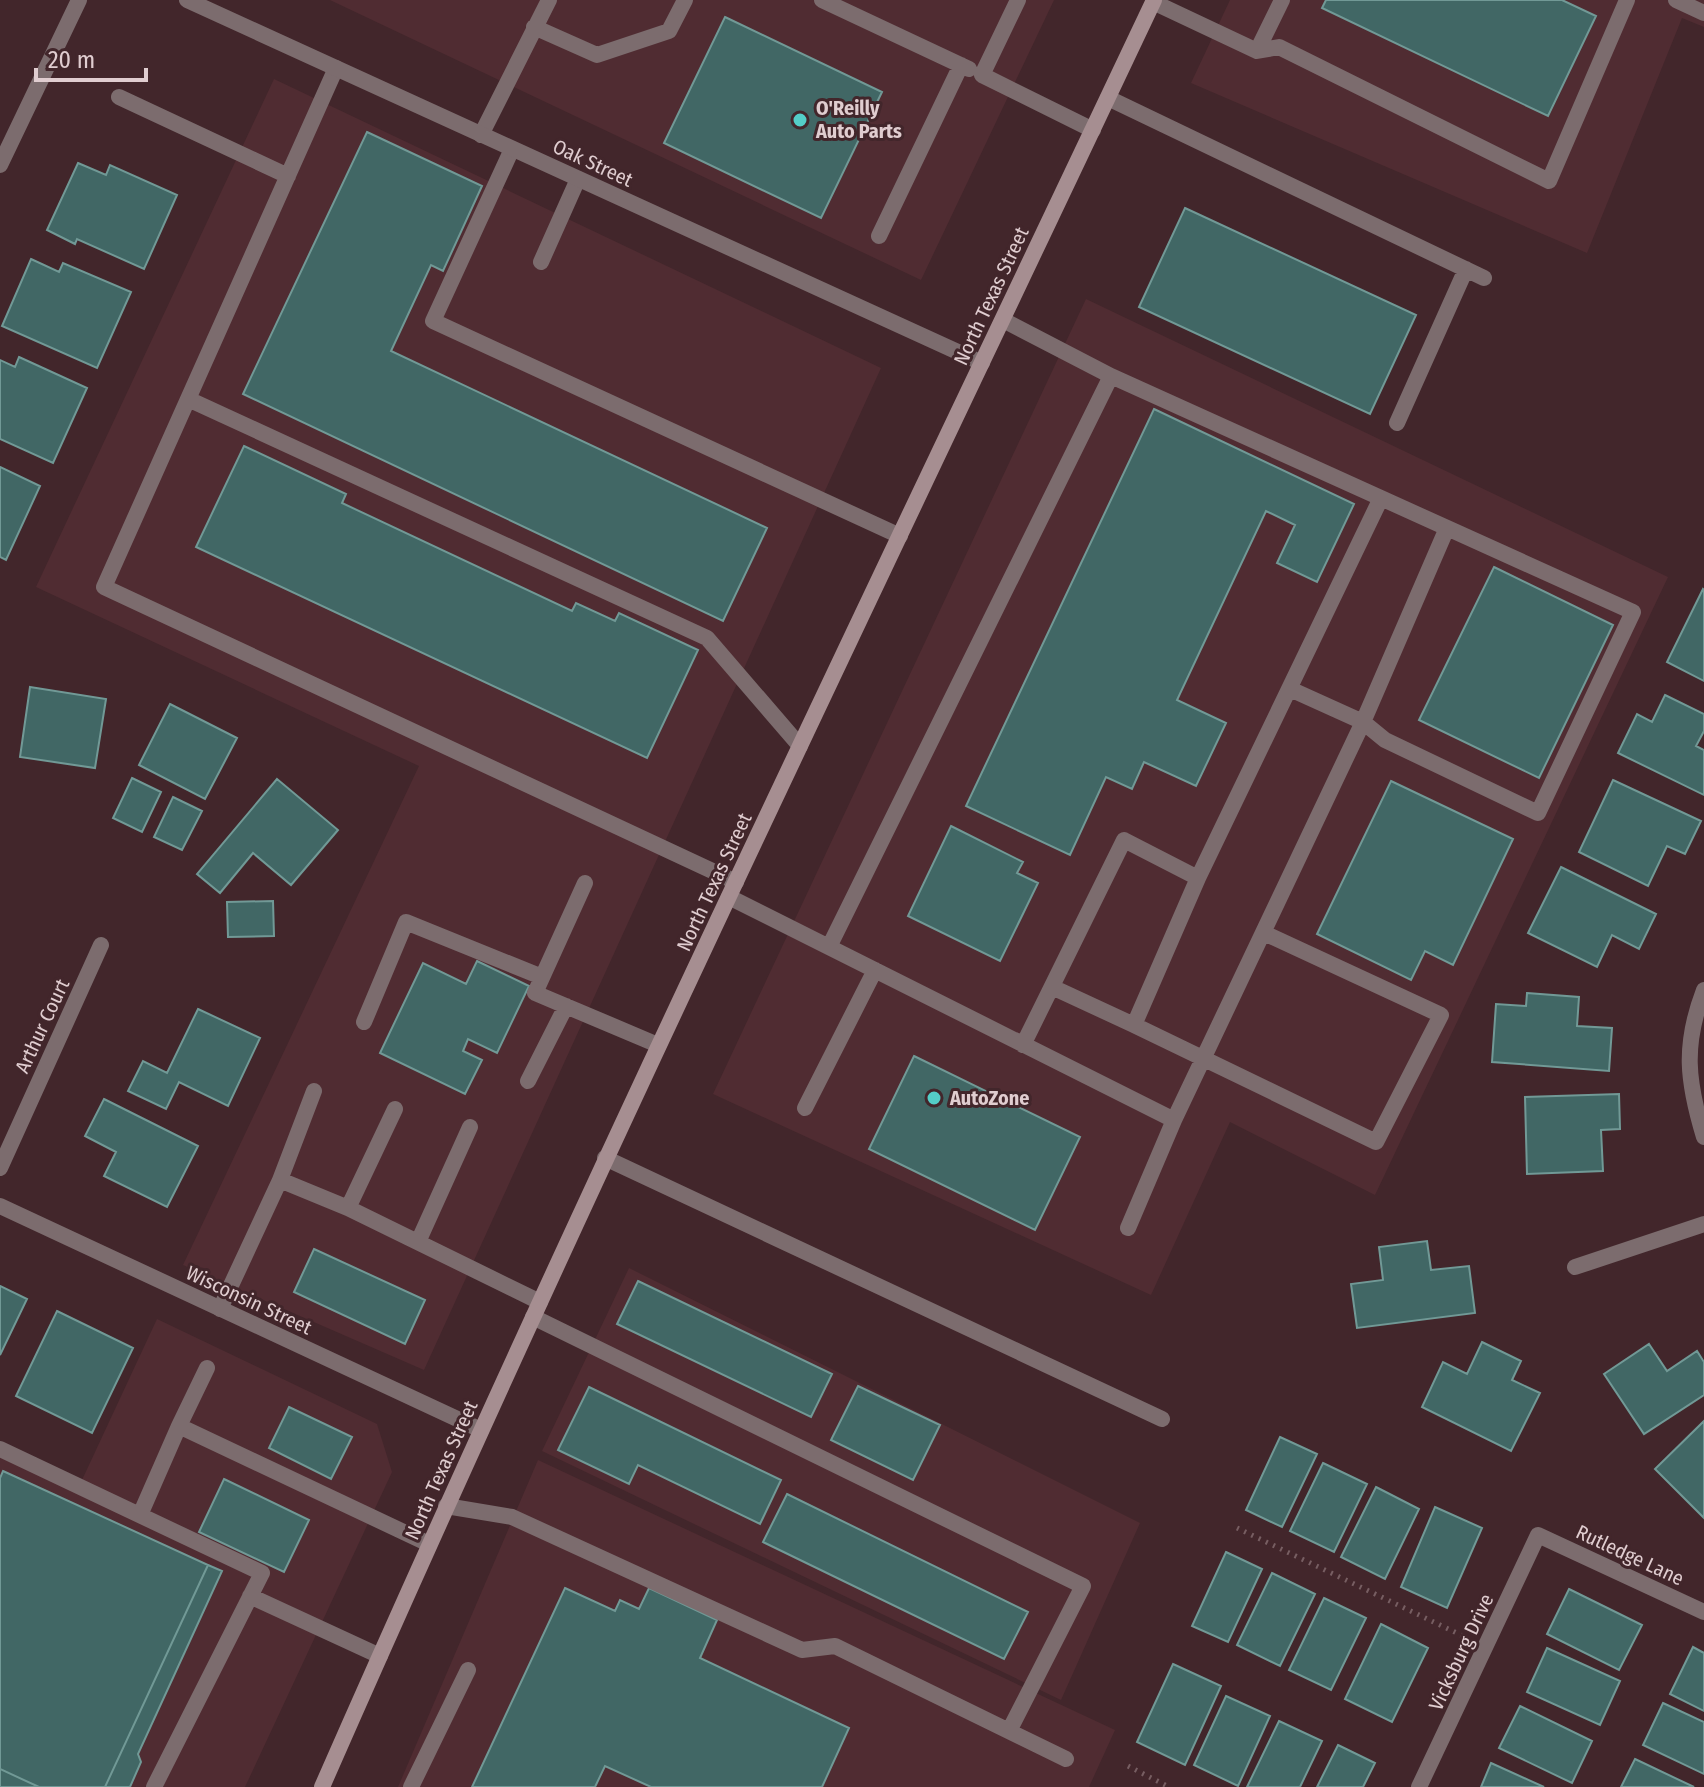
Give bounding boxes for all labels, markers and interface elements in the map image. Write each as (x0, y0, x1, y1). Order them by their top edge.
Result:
scale bar (36, 32, 146, 82)
text: 20 m (48, 46, 95, 74)
place label: O'Reilly Auto Parts (815, 96, 902, 143)
marker: O'Reilly Auto Parts (791, 111, 809, 129)
street label: Oak Street (549, 134, 637, 192)
street label: North Texas Street (948, 223, 1034, 369)
street label: North Texas Street (671, 809, 757, 955)
street label: Arthur Court (10, 975, 74, 1077)
place label: AutoZone (949, 1086, 1029, 1110)
marker: AutoZone (925, 1089, 943, 1107)
street label: Wisconsin Street (182, 1260, 316, 1340)
street label: North Texas Street (400, 1396, 483, 1543)
street label: Rutledge Lane (1572, 1520, 1688, 1590)
street label: Vicksburg Drive (1424, 1590, 1498, 1714)

